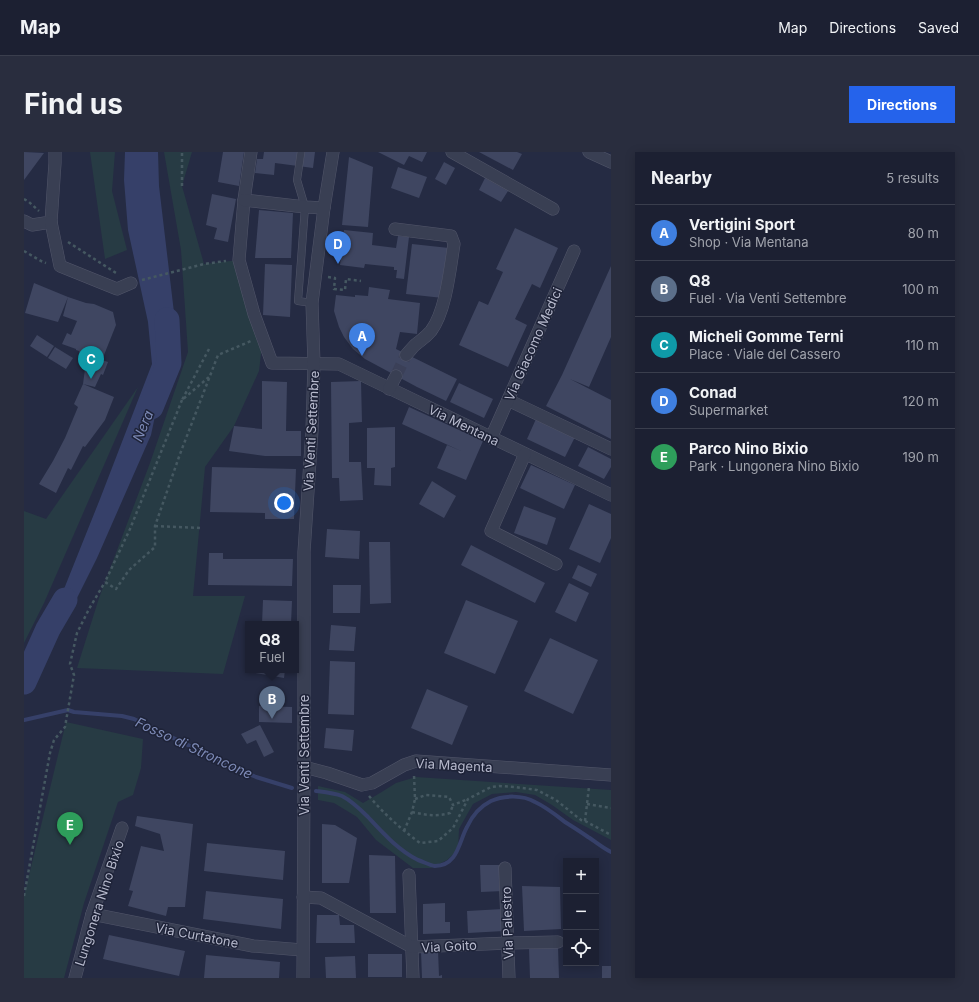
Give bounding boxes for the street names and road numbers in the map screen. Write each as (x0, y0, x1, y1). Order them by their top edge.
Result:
street label: Via Giacomo Medici (501, 285, 565, 403)
street label: Via Venti Settembre (300, 370, 322, 492)
street label: Via Mentana (426, 401, 502, 449)
street label: Via Venti Settembre (296, 695, 312, 815)
street label: Via Magenta (415, 755, 493, 775)
street label: Lungonera Nino Bixio (71, 838, 127, 968)
street label: Via Palestro (498, 886, 516, 960)
street label: Via Curtatone (154, 919, 240, 951)
street label: Via Goito (421, 937, 477, 955)

